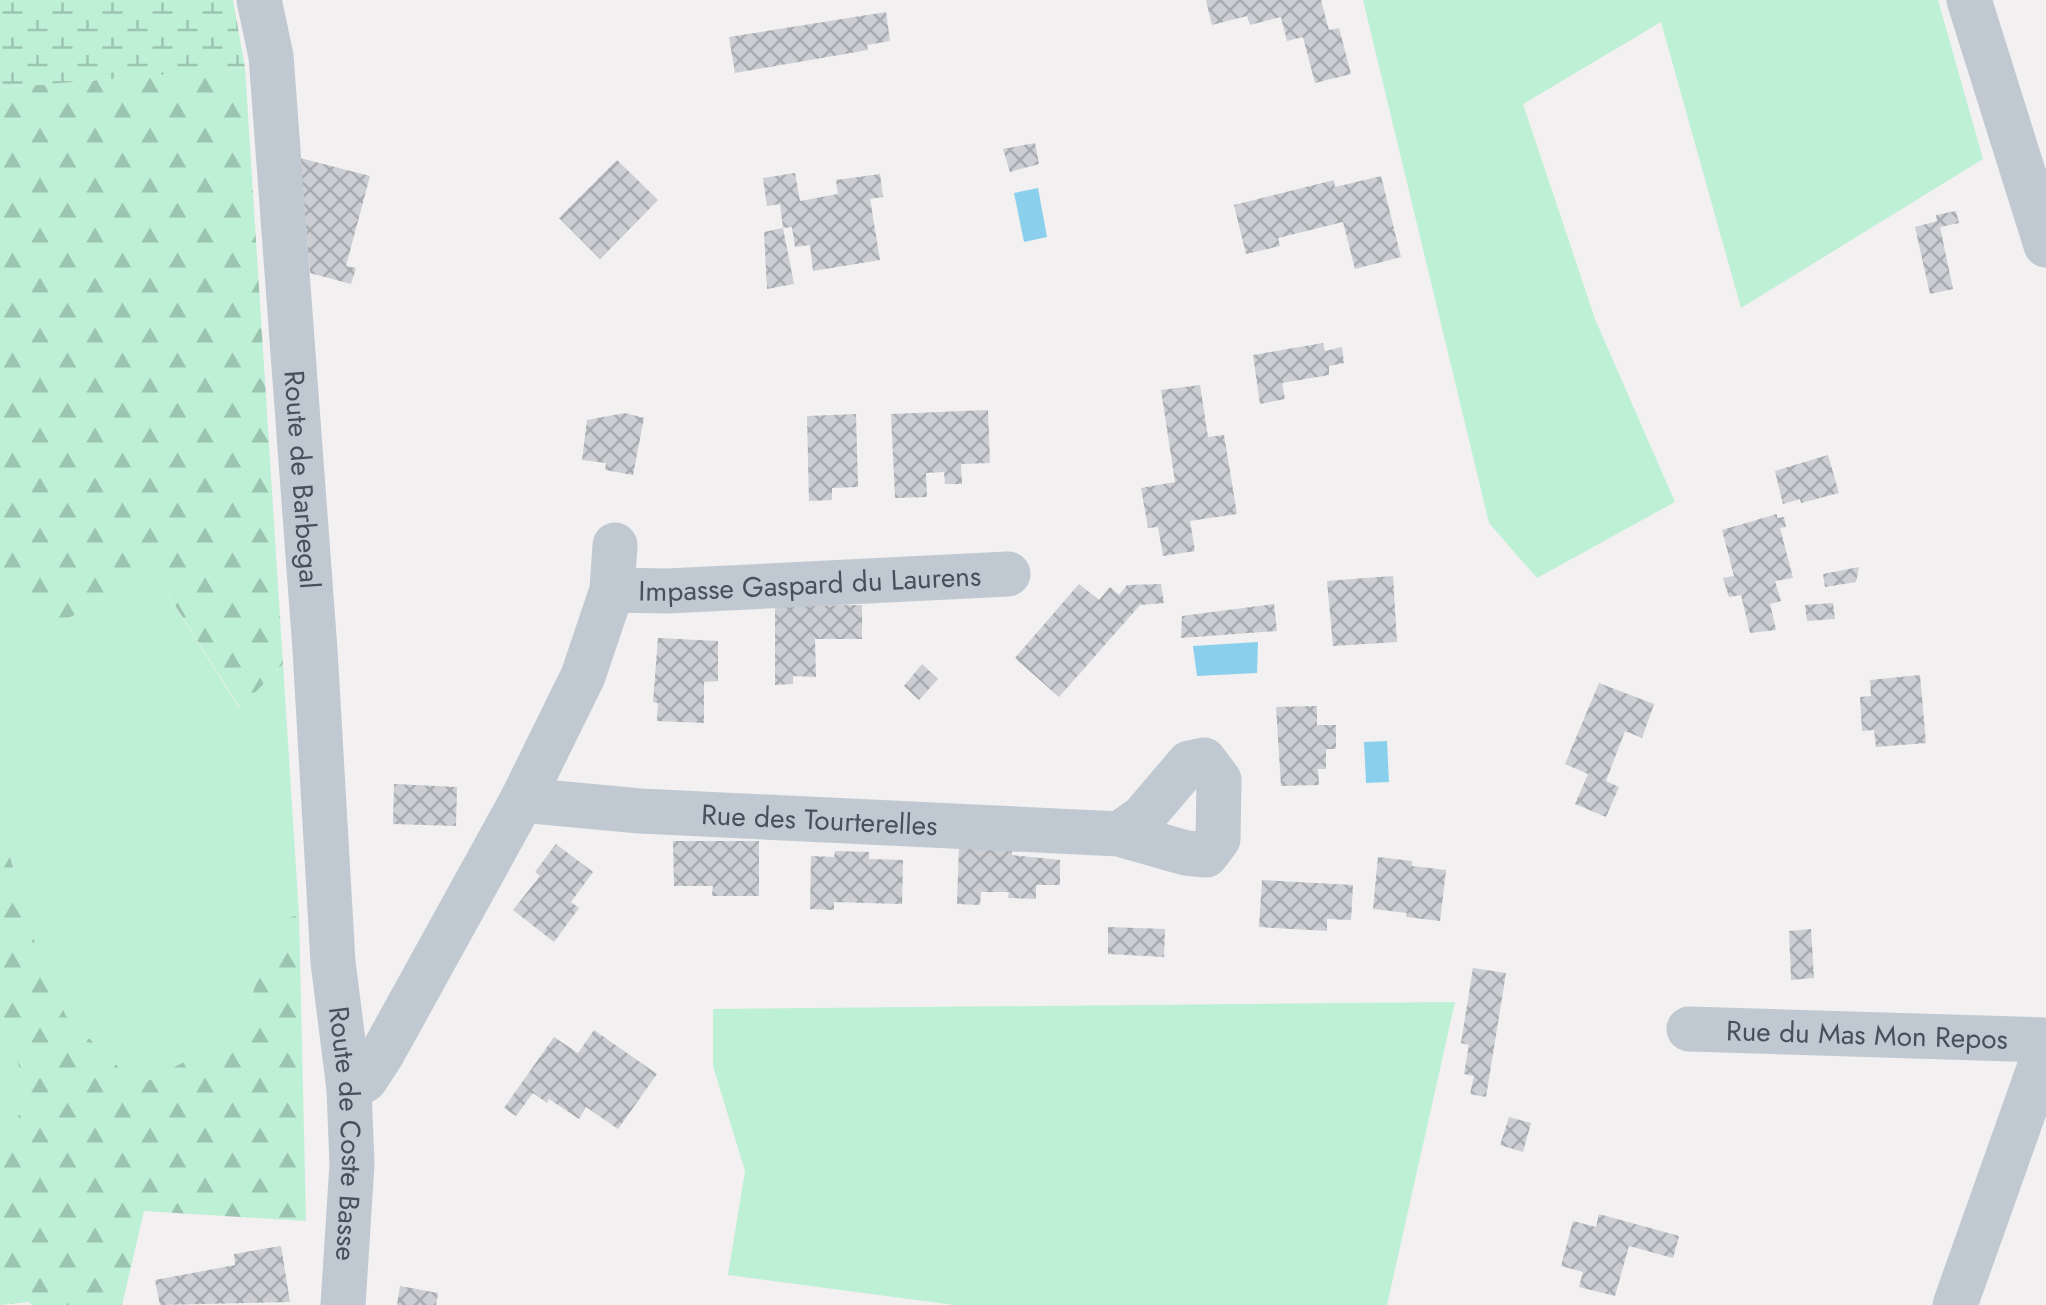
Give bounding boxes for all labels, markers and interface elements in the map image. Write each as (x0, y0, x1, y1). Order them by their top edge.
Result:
street label: Route de Barbegal (274, 369, 331, 590)
street label: Impasse Gaspard du Laurens (638, 555, 982, 612)
street label: Rue des Tourterelles (700, 793, 938, 846)
street label: Route de Coste Basse (318, 1004, 373, 1262)
street label: Rue du Mas Mon Repos (1725, 1010, 2008, 1059)

